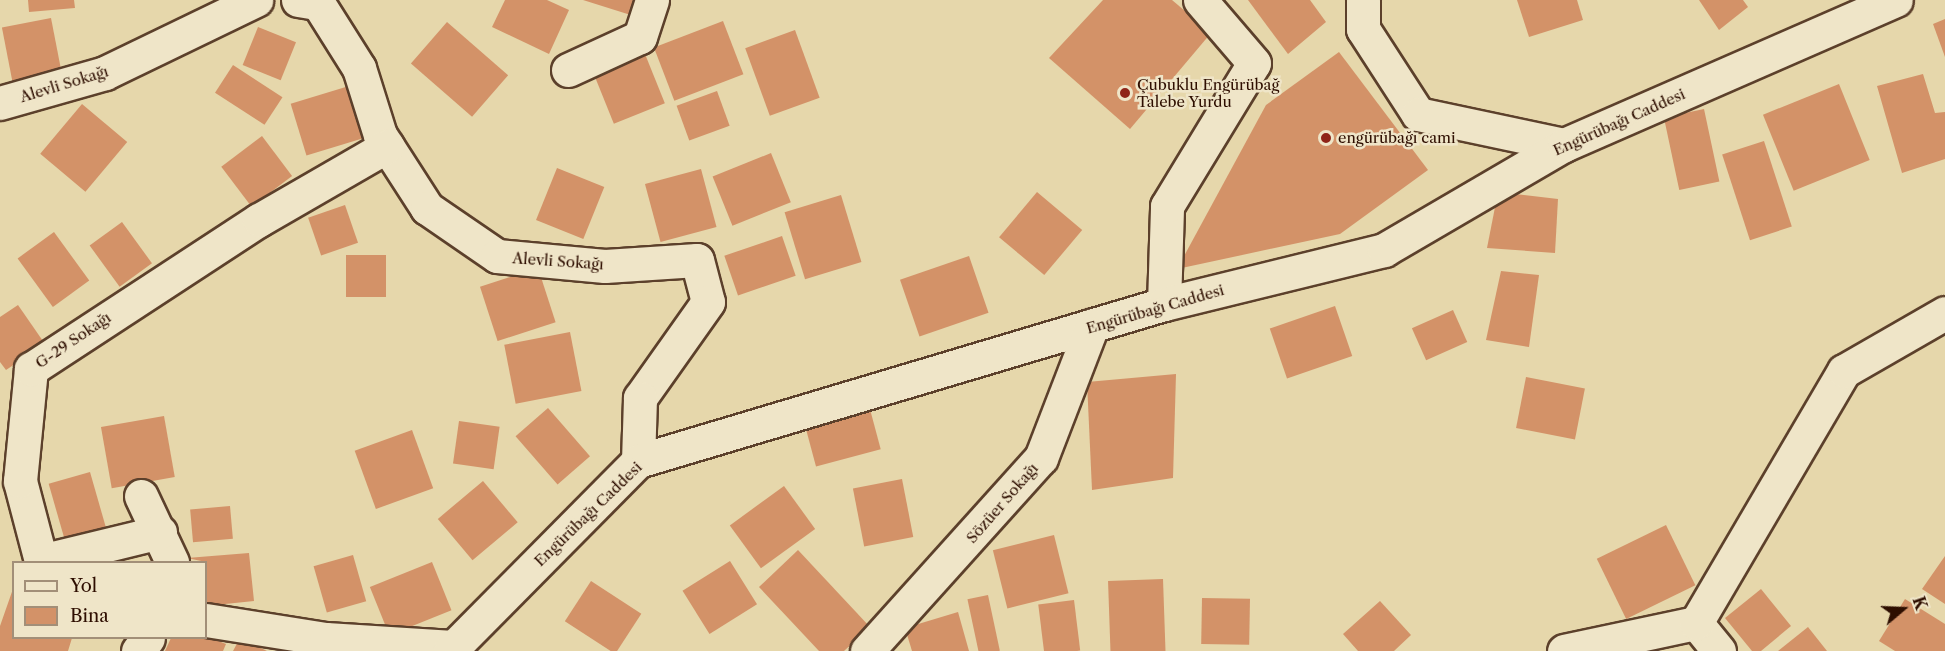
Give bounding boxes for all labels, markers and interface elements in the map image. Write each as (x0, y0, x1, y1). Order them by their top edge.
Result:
street label: Alevli Sokağı (18, 62, 110, 106)
place label: Çubuklu Engürübağ Talebe Yurdu (1137, 75, 1279, 110)
street label: Engürübağı Caddesi (1550, 85, 1688, 159)
marker: Çubuklu Engürübağ Talebe Yurdu (1118, 86, 1132, 100)
place label: engürübağı cami (1338, 129, 1456, 147)
marker: engürübağı cami (1319, 131, 1333, 145)
street label: Alevli Sokağı (512, 249, 604, 273)
street label: Engürübağı Caddesi (1084, 281, 1226, 337)
street label: G-29 Sokağı (32, 308, 114, 372)
street label: Engürübağı Caddesi (530, 458, 646, 570)
street label: Sözüer Sokağı (962, 459, 1042, 547)
legend (12, 561, 207, 639)
text: Yol (70, 575, 97, 597)
north arrow (1873, 579, 1933, 639)
text: K (1908, 594, 1932, 612)
text: Bina (70, 605, 109, 627)

